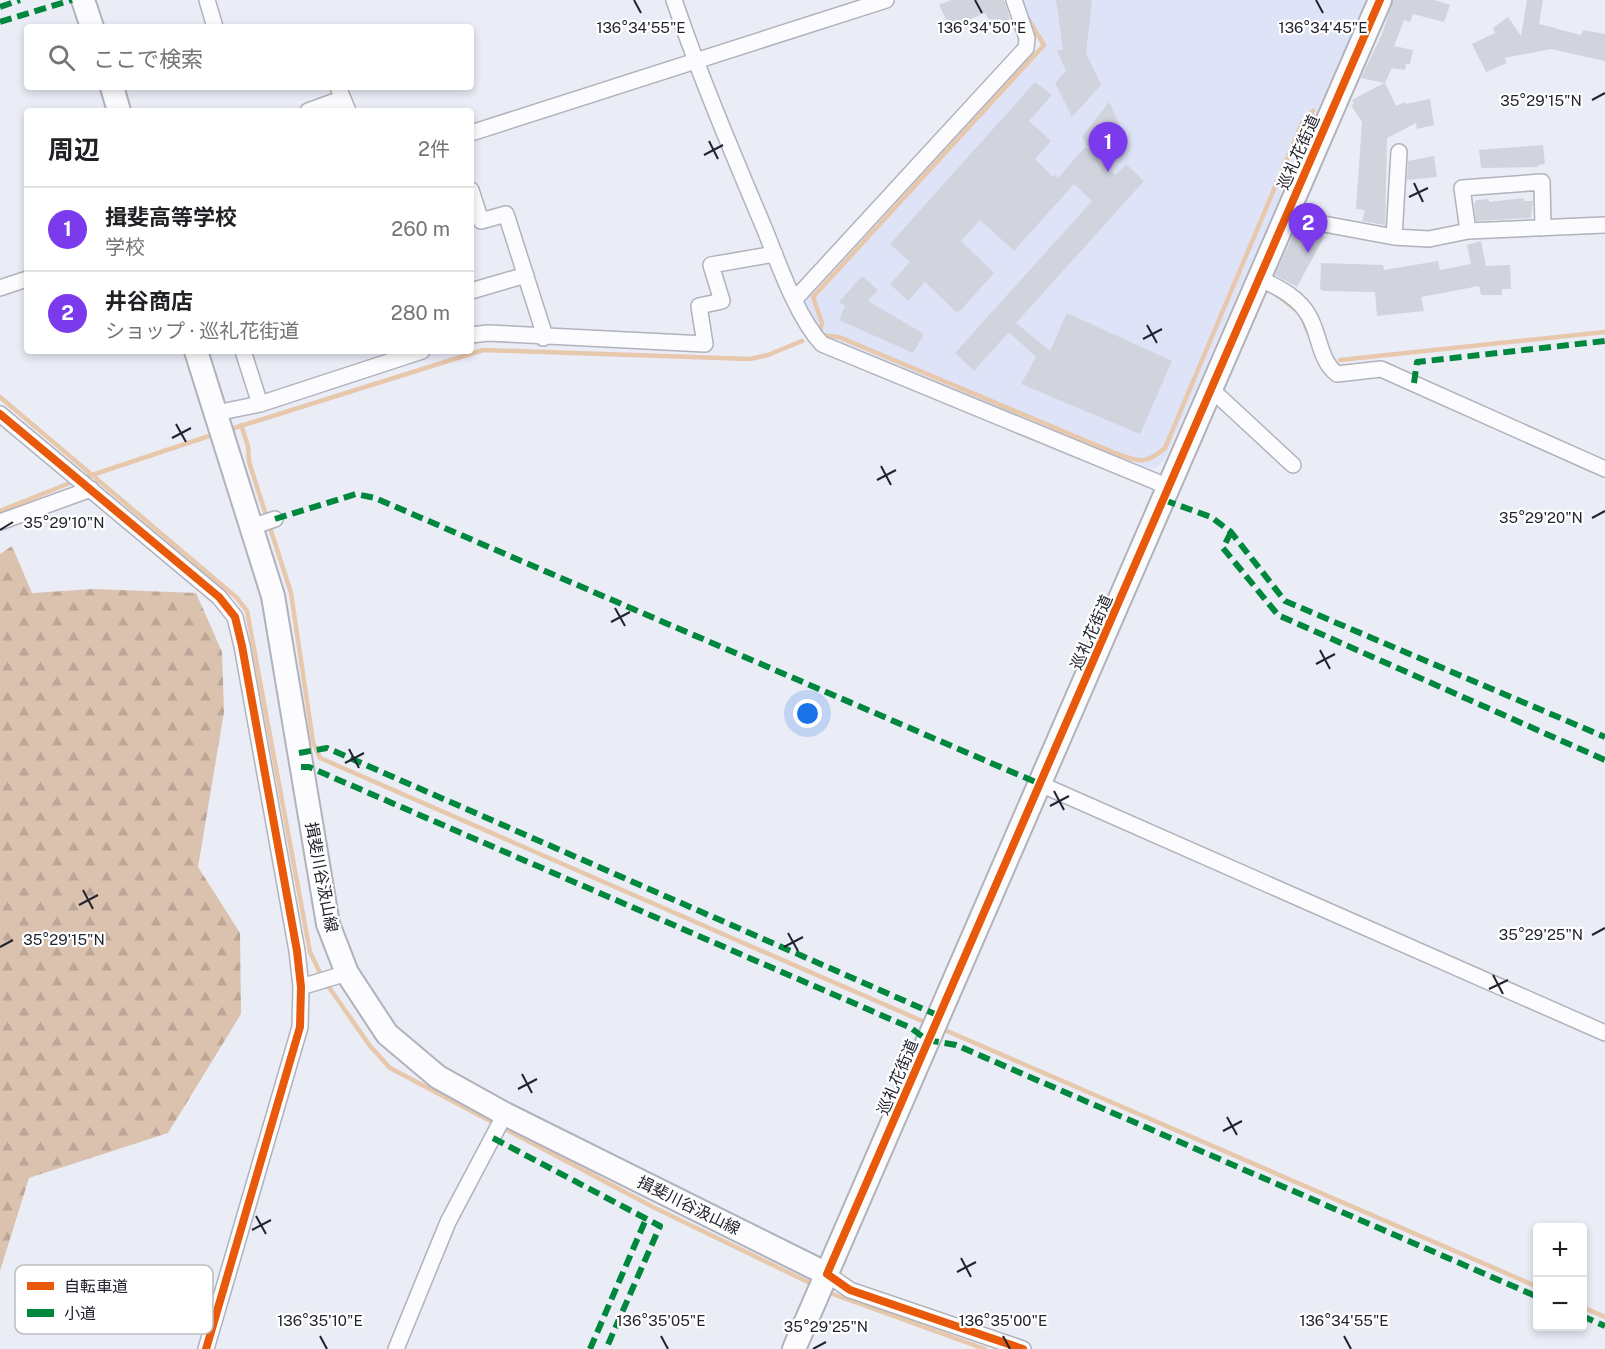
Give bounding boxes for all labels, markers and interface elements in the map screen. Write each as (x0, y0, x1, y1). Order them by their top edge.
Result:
text: 136°34'55"E (596, 19, 686, 36)
text: 136°34'50"E (938, 19, 1026, 36)
text: 136°34'45"E (1279, 19, 1367, 36)
search box (24, 24, 474, 90)
icon: search (45, 41, 78, 74)
text: ここで検索 (93, 46, 203, 72)
text: 35°29'15"N (1500, 92, 1582, 109)
street label: 巡礼花街道 (1274, 112, 1323, 193)
pin: 1 (1088, 122, 1128, 172)
text: 周辺 (48, 134, 100, 165)
text: 2件 (418, 137, 450, 161)
text: 揖斐高等学校 (105, 204, 237, 230)
pin: 2 (1288, 204, 1328, 253)
text: 1 (63, 217, 72, 241)
text: 260 m (391, 217, 450, 241)
text: 学校 (105, 235, 145, 259)
text: 井谷商店 (105, 288, 193, 314)
text: 2 (61, 301, 74, 325)
text: 280 m (391, 301, 450, 325)
text: ショップ · 巡礼花街道 (105, 319, 299, 343)
text: 35°29'20"N (1499, 509, 1583, 526)
text: 35°29'10"N (23, 514, 105, 531)
street label: 巡礼花街道 (1067, 592, 1116, 673)
your location (793, 699, 822, 728)
street label: 揖斐川谷汲山線 (301, 820, 342, 934)
text: 35°29'25"N (1499, 926, 1583, 943)
text: 35°29'15"N (23, 931, 105, 948)
street label: 巡礼花街道 (873, 1037, 922, 1118)
street label: 揖斐川谷汲山線 (634, 1172, 743, 1239)
map controls (1533, 1223, 1587, 1331)
button: + (1533, 1223, 1587, 1277)
legend (15, 1265, 213, 1334)
text: 自転車道 (64, 1277, 128, 1296)
button: − (1533, 1277, 1587, 1331)
text: 小道 (64, 1304, 96, 1323)
text: 136°35'10"E (277, 1312, 363, 1329)
text: 136°35'05"E (617, 1312, 706, 1329)
text: 136°35'00"E (959, 1312, 1047, 1329)
text: 136°34'55"E (1299, 1312, 1389, 1329)
text: 35°29'25"N (784, 1318, 868, 1335)

